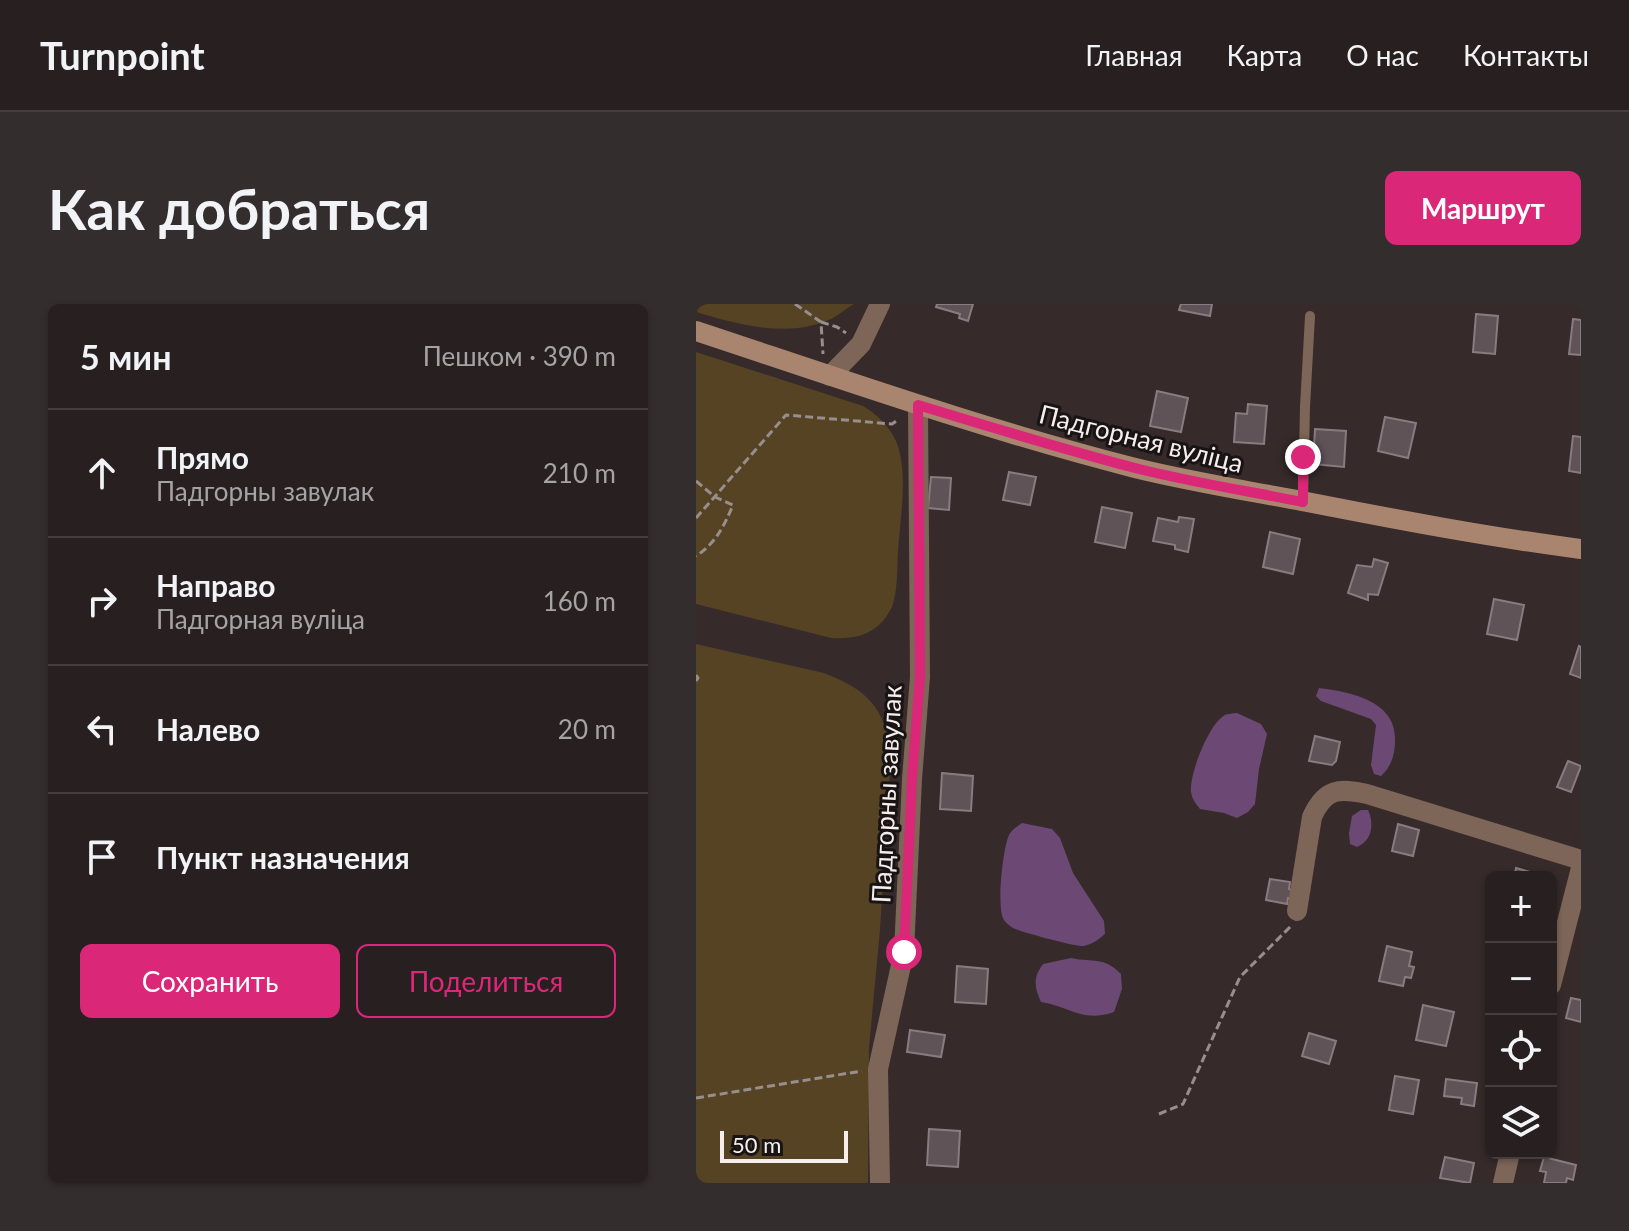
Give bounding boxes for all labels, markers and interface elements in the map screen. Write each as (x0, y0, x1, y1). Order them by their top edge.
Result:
text: Turnpoint (40, 32, 205, 78)
text: Главная (1085, 38, 1183, 72)
text: Карта (1227, 38, 1302, 72)
text: О нас (1346, 38, 1419, 72)
text: Контакты (1463, 38, 1589, 72)
button: Маршрут (1385, 171, 1581, 245)
text: Как добраться (48, 175, 430, 242)
text: 5 мин (80, 336, 172, 377)
text: Пешком · 390 m (423, 340, 616, 372)
street label: Падгорная вуліца (1036, 397, 1247, 479)
text: Прямо (156, 439, 249, 475)
route end (1285, 439, 1321, 475)
icon: ahead (80, 451, 124, 495)
text: 210 m (543, 457, 616, 489)
text: Падгорны завулак (156, 475, 374, 507)
text: Направо (156, 567, 276, 603)
icon: right (80, 579, 124, 623)
text: 160 m (543, 585, 616, 617)
text: Падгорная вуліца (156, 603, 365, 635)
street label: Падгорны завулак (864, 684, 908, 904)
icon: left (80, 707, 124, 751)
text: Налево (156, 711, 260, 747)
text: 20 m (558, 713, 616, 745)
icon: arrive (80, 835, 124, 879)
text: Пункт назначения (156, 839, 410, 875)
map controls (1485, 871, 1557, 1159)
button: + (1485, 871, 1557, 943)
route start (886, 934, 922, 970)
button: − (1485, 943, 1557, 1015)
button: Сохранить (80, 944, 340, 1018)
button: Поделиться (356, 944, 616, 1018)
button: locate (1485, 1015, 1557, 1087)
button: layers (1485, 1087, 1557, 1159)
scale bar (720, 1127, 848, 1163)
text: 50 m (732, 1131, 781, 1158)

